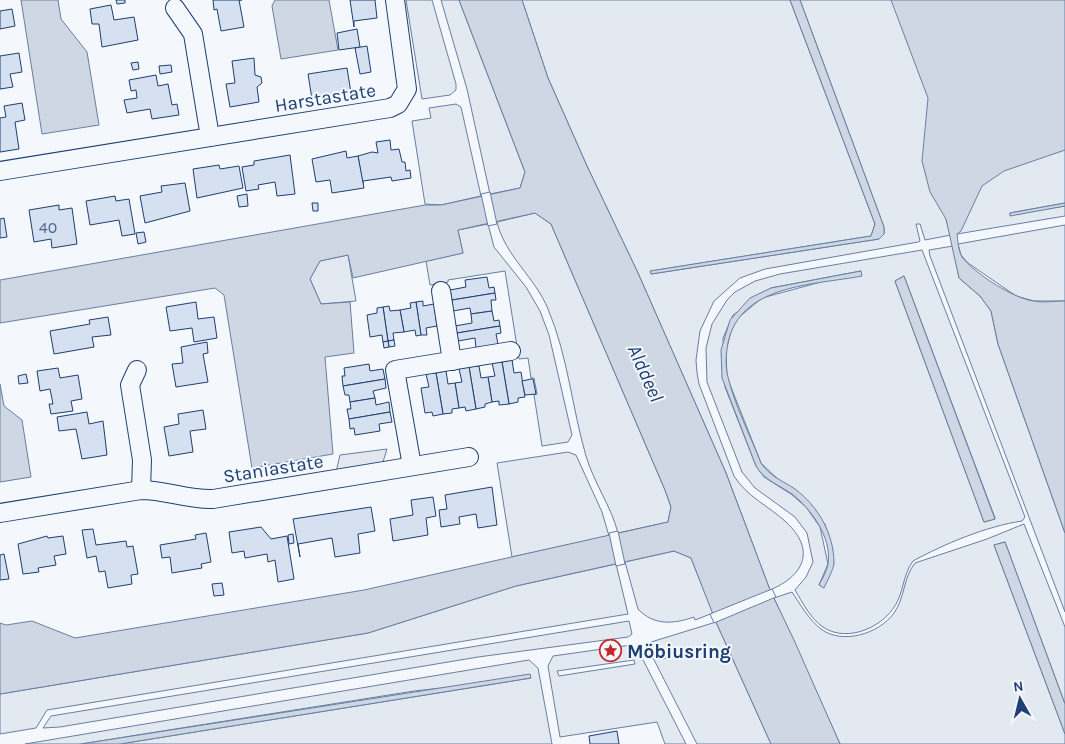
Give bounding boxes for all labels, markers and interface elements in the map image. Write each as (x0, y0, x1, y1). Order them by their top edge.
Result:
street label: Harstastate (273, 79, 377, 117)
house number: 40 (39, 218, 57, 237)
water label: Alddeel (623, 341, 668, 405)
street label: Staniastate (221, 450, 325, 488)
place icon: Möbiusring (599, 639, 623, 663)
place label: Möbiusring (627, 641, 731, 663)
north arrow (995, 674, 1045, 724)
text: N (1012, 678, 1024, 696)

